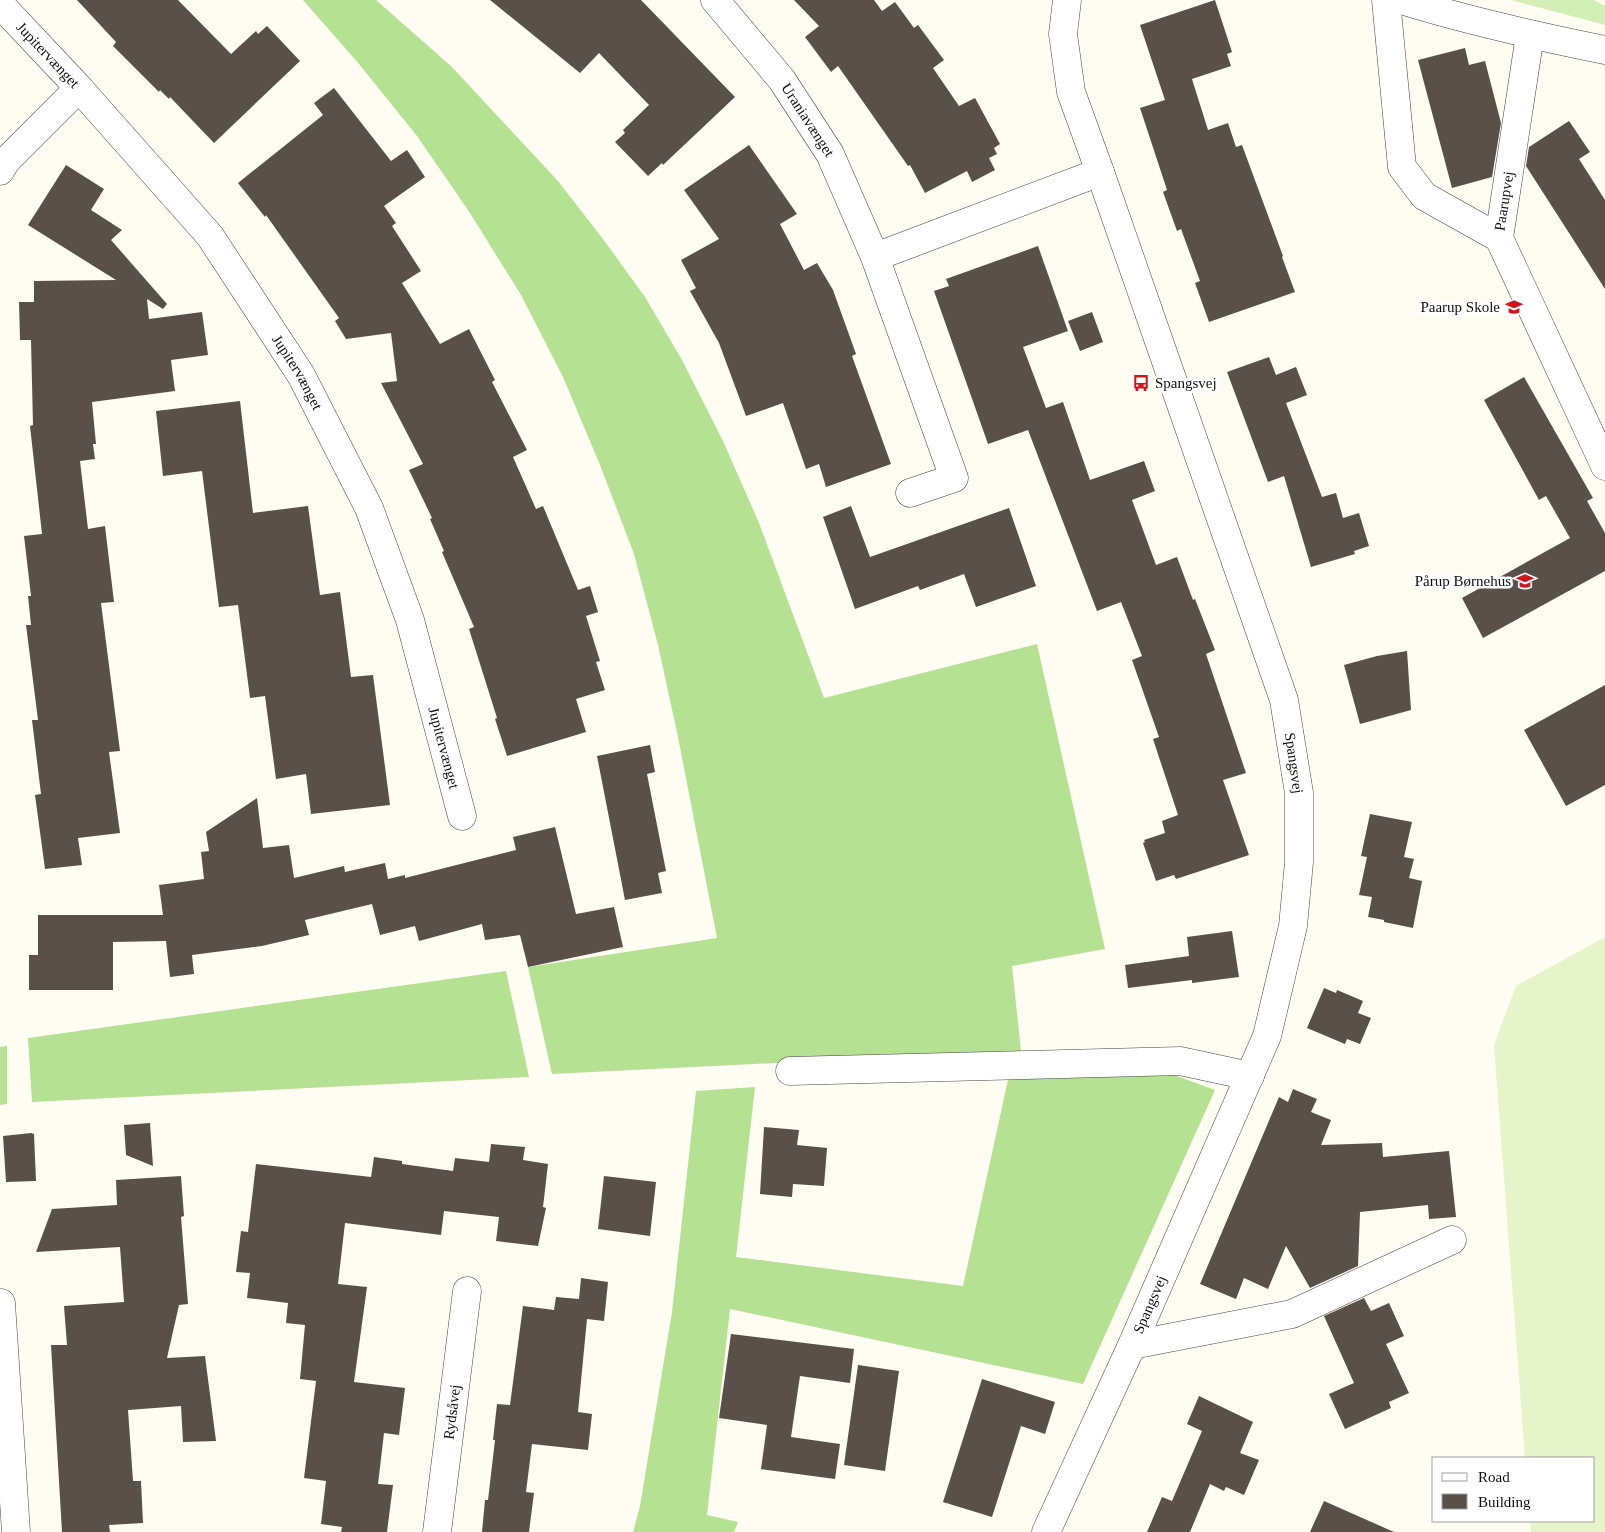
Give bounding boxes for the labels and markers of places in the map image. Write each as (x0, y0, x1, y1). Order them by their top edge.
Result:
school or university icon: Paarup Skole (1504, 297, 1524, 317)
place label: Paarup Skole (1420, 299, 1500, 315)
bus stop icon: Spangsvej (1131, 373, 1151, 393)
place label: Spangsvej (1155, 375, 1217, 391)
school or university icon: Pårup Børnehus (1515, 571, 1535, 591)
place label: Pårup Børnehus (1415, 573, 1511, 589)

